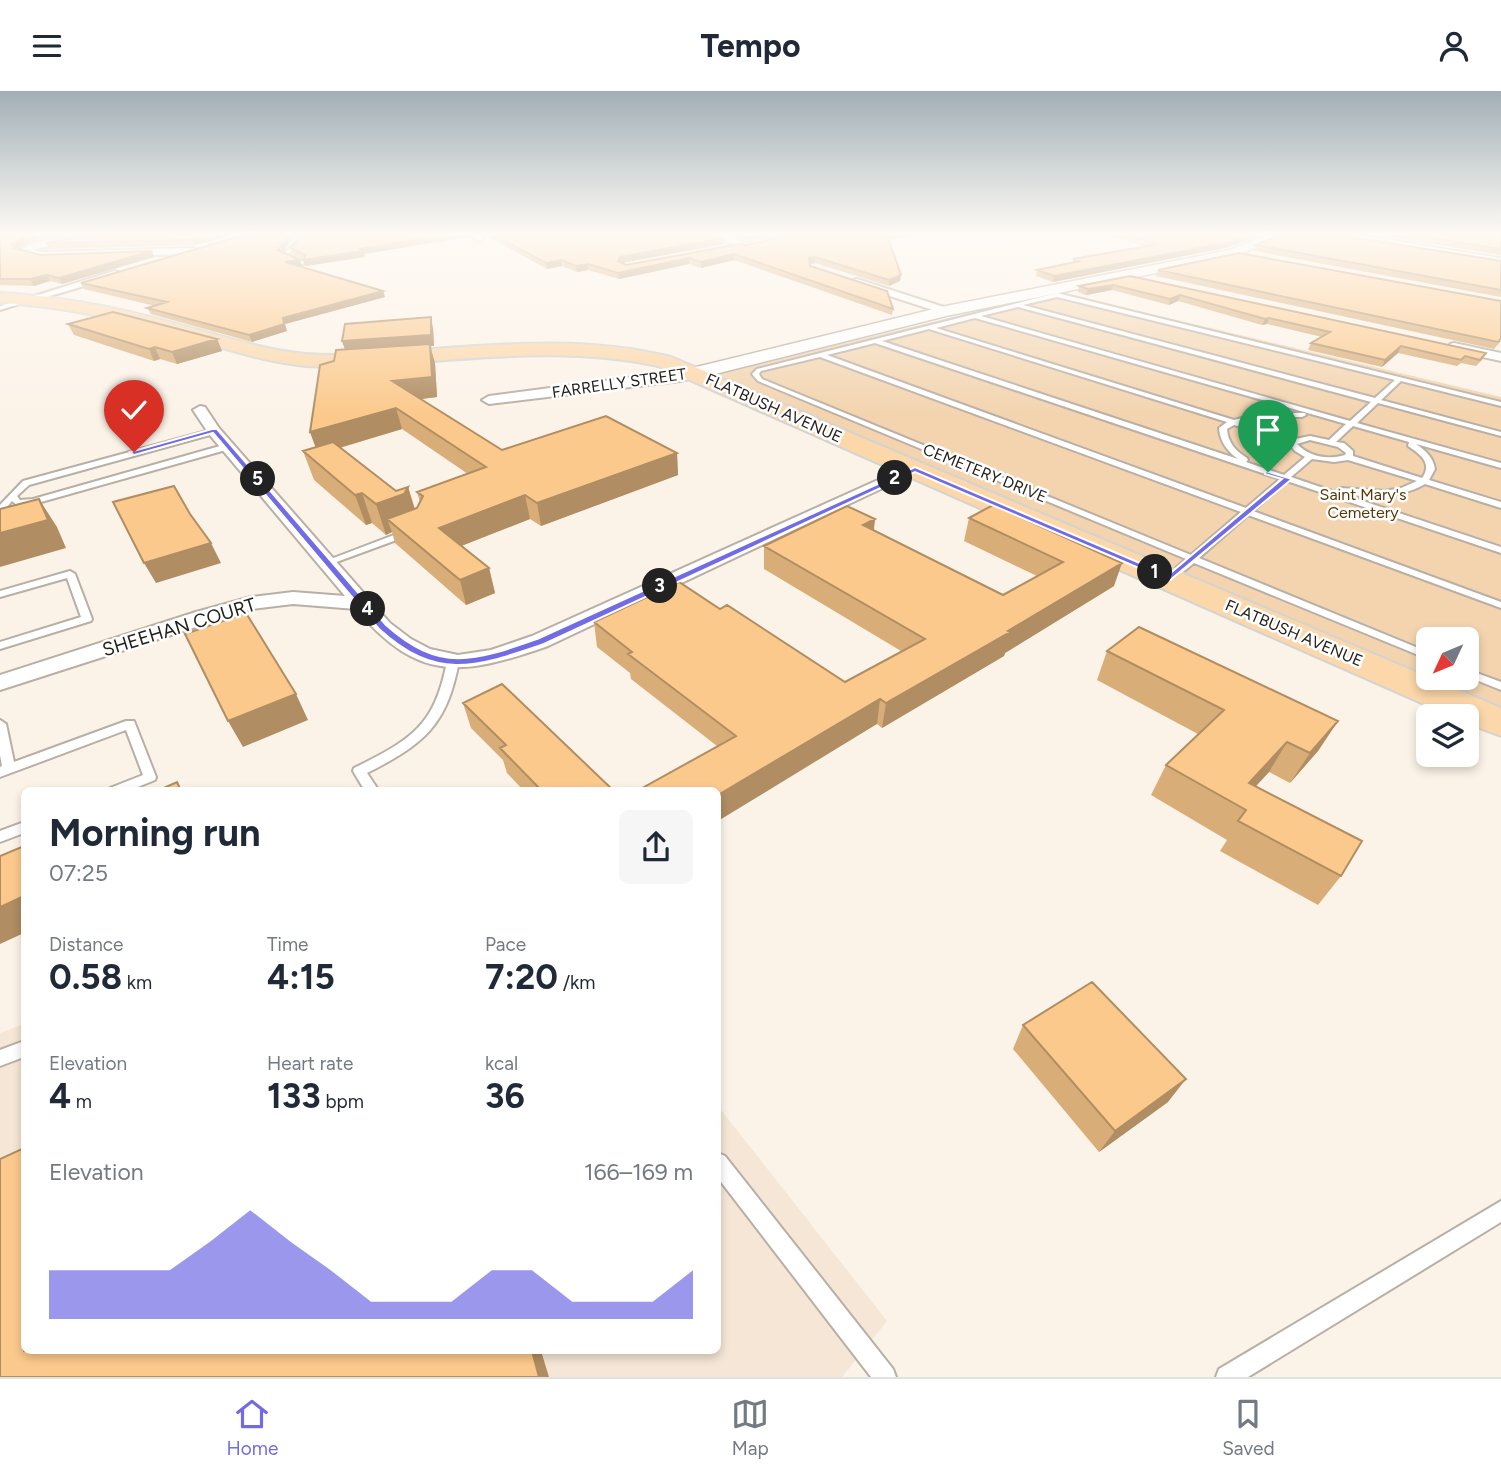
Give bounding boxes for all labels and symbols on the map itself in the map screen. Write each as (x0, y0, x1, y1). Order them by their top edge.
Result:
street label: FARRELLY STREET (551, 364, 688, 402)
street label: FLATBUSH AVENUE (703, 369, 845, 447)
pin (104, 380, 164, 452)
pin (1238, 400, 1298, 472)
street label: CEMETERY DRIVE (920, 439, 1050, 507)
pin: 5 (240, 461, 276, 497)
pin: 2 (878, 461, 912, 495)
park label: Saint Mary's Cemetery (1320, 485, 1406, 522)
pin: 1 (1138, 554, 1172, 589)
pin: 3 (642, 568, 678, 603)
pin: 4 (350, 591, 386, 627)
street label: SHEEHAN COURT (100, 593, 259, 661)
street label: FLATBUSH AVENUE (1223, 595, 1365, 671)
north arrow (1416, 627, 1479, 689)

